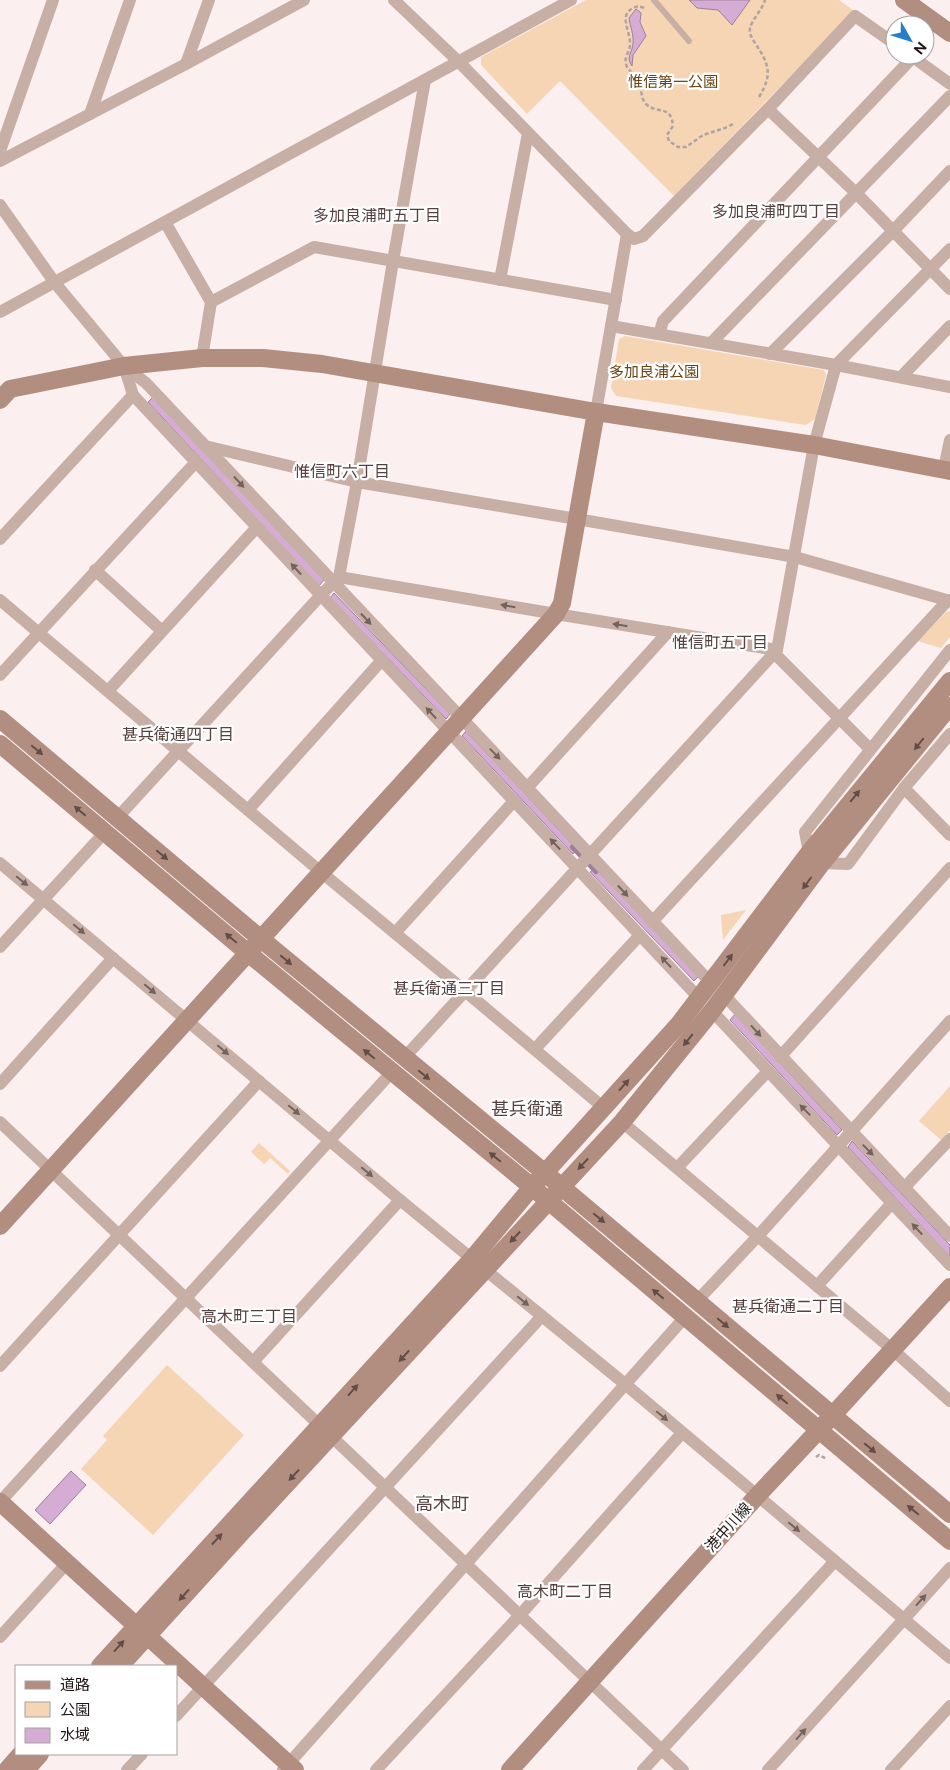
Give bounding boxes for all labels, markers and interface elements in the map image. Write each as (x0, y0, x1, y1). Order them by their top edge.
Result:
north arrow (885, 15, 935, 65)
text: N (910, 39, 930, 57)
park label: 惟信第一公園 (628, 73, 718, 90)
district label: 多加良浦町四丁目 (712, 202, 840, 221)
district label: 多加良浦町五丁目 (313, 206, 441, 225)
park label: 多加良浦公園 (609, 363, 699, 380)
district label: 惟信町六丁目 (294, 462, 390, 481)
one-way arrow (233, 476, 245, 488)
one-way arrow (290, 563, 302, 575)
one-way arrow (499, 602, 515, 610)
one-way arrow (360, 612, 372, 624)
one-way arrow (612, 620, 628, 628)
district label: 惟信町五丁目 (672, 633, 768, 652)
one-way arrow (426, 706, 437, 719)
district label: 甚兵衛通四丁目 (122, 725, 234, 744)
one-way arrow (914, 737, 925, 750)
one-way arrow (31, 744, 43, 756)
one-way arrow (489, 748, 501, 760)
one-way arrow (850, 790, 861, 803)
one-way arrow (74, 805, 87, 816)
one-way arrow (549, 838, 561, 850)
one-way arrow (155, 849, 168, 860)
one-way arrow (15, 876, 28, 887)
one-way arrow (802, 876, 812, 890)
one-way arrow (617, 885, 629, 897)
one-way arrow (72, 923, 85, 934)
one-way arrow (224, 933, 237, 944)
one-way arrow (723, 953, 733, 967)
one-way arrow (279, 954, 292, 965)
one-way arrow (660, 957, 672, 969)
district label: 甚兵衛通三丁目 (393, 979, 505, 998)
one-way arrow (144, 983, 156, 994)
one-way arrow (751, 1025, 762, 1038)
one-way arrow (682, 1033, 693, 1046)
one-way arrow (216, 1045, 229, 1056)
one-way arrow (362, 1048, 375, 1059)
one-way arrow (417, 1069, 430, 1080)
one-way arrow (618, 1079, 630, 1091)
district label: 甚兵衛通 (491, 1098, 563, 1119)
one-way arrow (288, 1105, 301, 1116)
one-way arrow (799, 1105, 811, 1117)
one-way arrow (861, 1143, 873, 1155)
one-way arrow (488, 1151, 501, 1162)
one-way arrow (577, 1157, 588, 1170)
one-way arrow (360, 1166, 373, 1177)
one-way arrow (592, 1213, 605, 1224)
one-way arrow (911, 1223, 923, 1235)
one-way arrow (509, 1230, 521, 1242)
one-way arrow (651, 1289, 664, 1300)
one-way arrow (516, 1295, 529, 1306)
district label: 甚兵衛通二丁目 (732, 1297, 844, 1316)
district label: 高木町三丁目 (201, 1307, 297, 1326)
one-way arrow (716, 1317, 728, 1329)
one-way arrow (399, 1350, 410, 1362)
one-way arrow (348, 1383, 359, 1396)
one-way arrow (776, 1394, 788, 1405)
one-way arrow (656, 1410, 668, 1422)
one-way arrow (863, 1442, 876, 1453)
one-way arrow (288, 1469, 300, 1481)
district label: 高木町 (415, 1493, 469, 1514)
street label: 港中川線 (702, 1499, 754, 1555)
one-way arrow (907, 1504, 920, 1515)
one-way arrow (787, 1522, 800, 1533)
one-way arrow (211, 1533, 223, 1545)
district label: 高木町二丁目 (517, 1582, 613, 1601)
one-way arrow (178, 1589, 190, 1601)
one-way arrow (915, 1595, 927, 1607)
one-way arrow (113, 1640, 124, 1653)
legend (15, 1665, 178, 1755)
text: 道路 (60, 1676, 90, 1693)
text: 公園 (60, 1701, 90, 1718)
text: 水域 (60, 1726, 90, 1743)
one-way arrow (795, 1728, 807, 1740)

